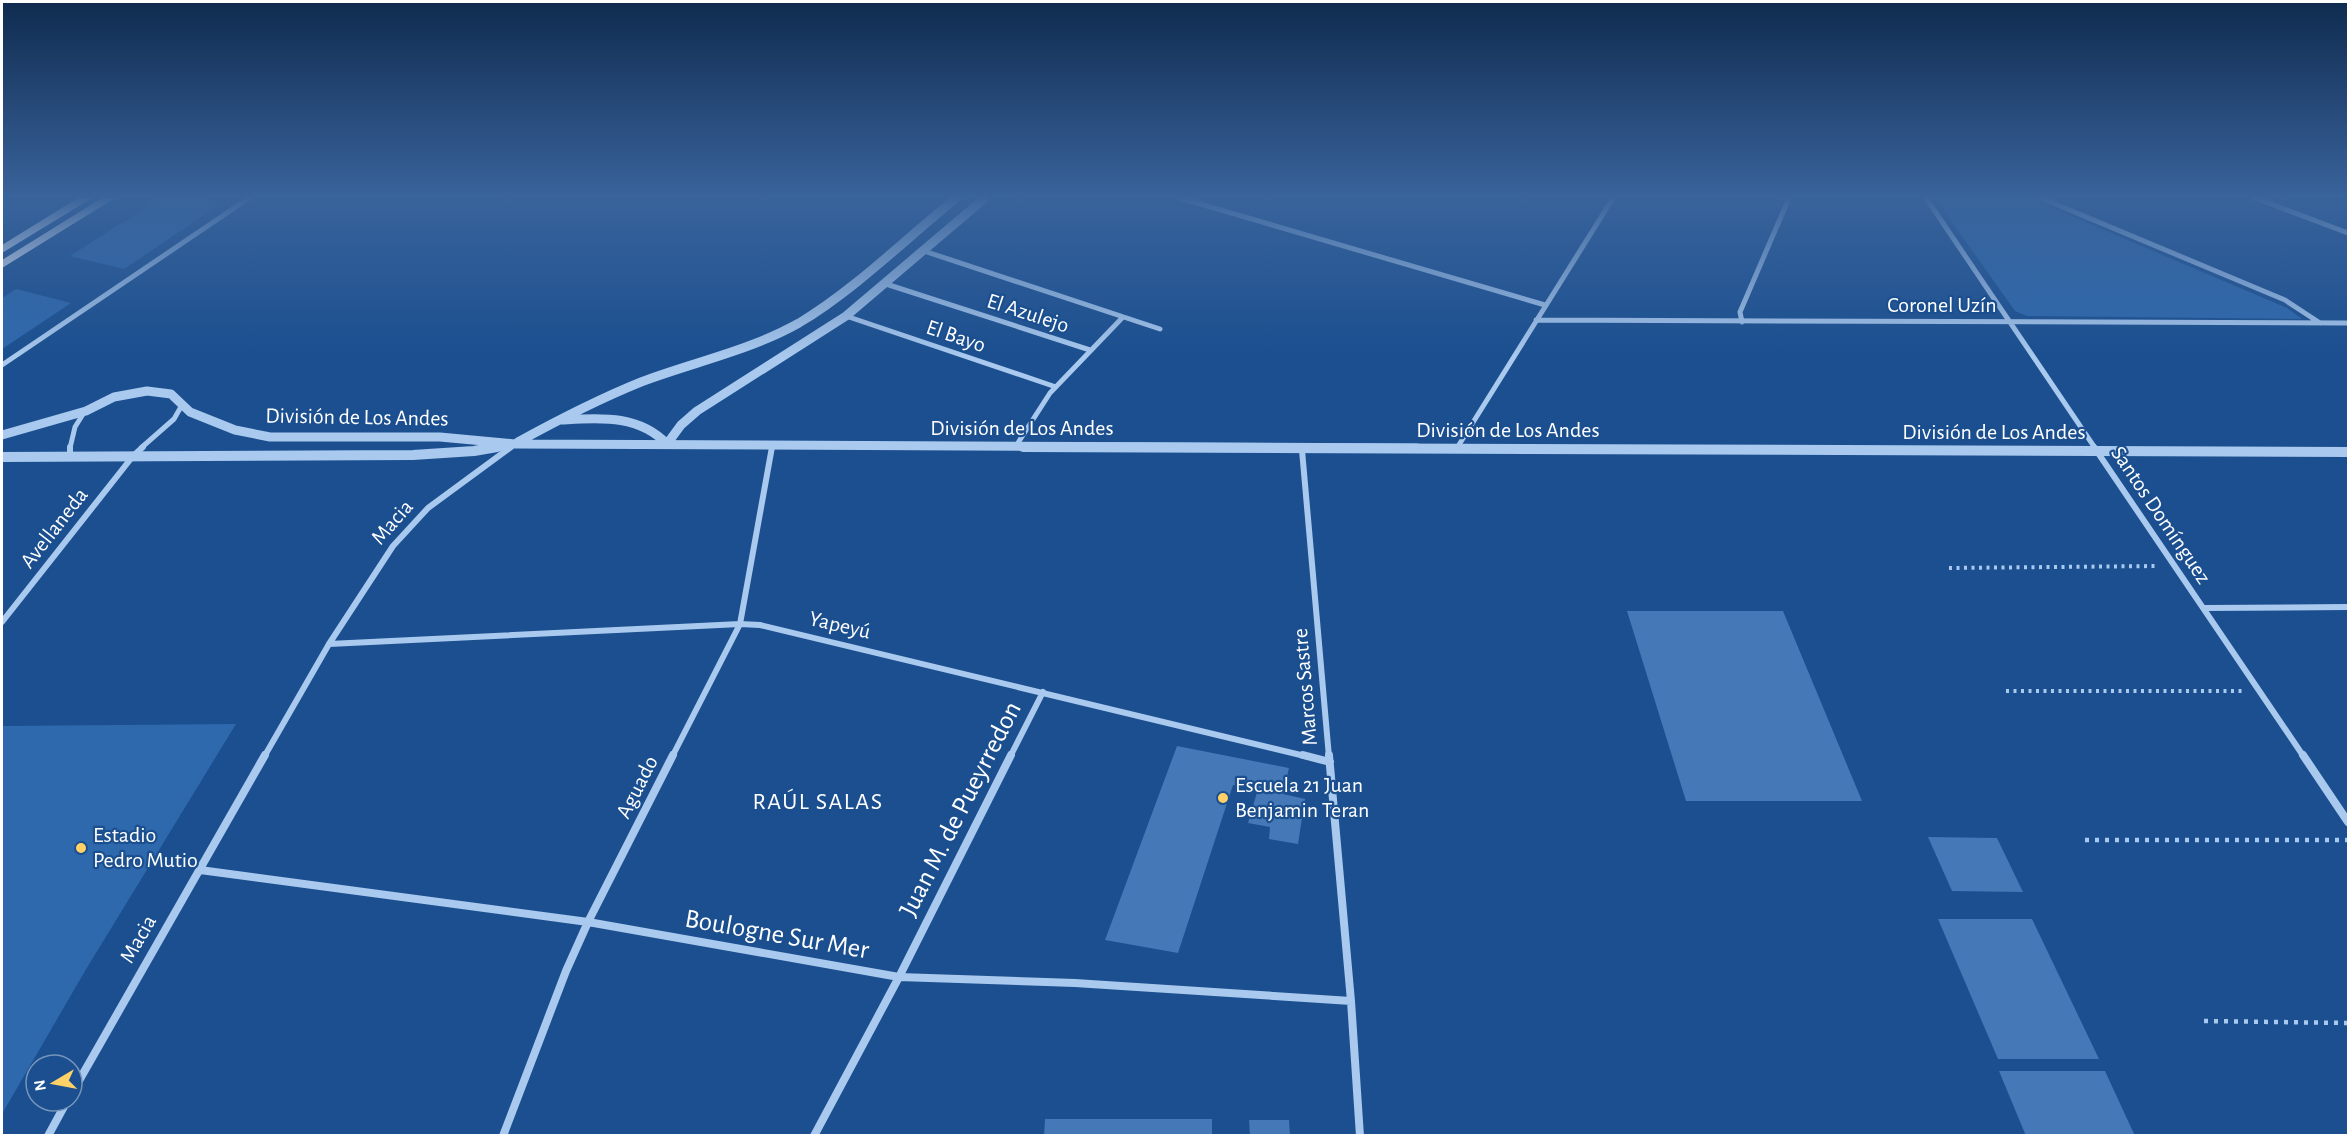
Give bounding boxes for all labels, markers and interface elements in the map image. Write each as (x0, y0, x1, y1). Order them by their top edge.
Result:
street label: El Azulejo (984, 289, 1072, 337)
street label: Coronel Uzín (1887, 294, 1997, 316)
street label: El Bayo (923, 316, 989, 356)
street label: División de Los Andes (265, 404, 449, 430)
street label: División de Los Andes (930, 417, 1114, 439)
street label: División de Los Andes (1416, 419, 1600, 441)
street label: División de Los Andes (1902, 421, 2086, 443)
street label: Santos Domínguez (2107, 442, 2215, 588)
street label: Avellaneda (16, 484, 92, 572)
street label: Macia (367, 495, 417, 549)
street label: Yapeyú (807, 607, 873, 643)
street label: Marcos Sastre (1289, 627, 1321, 747)
street label: Juan M. de Pueyrredon (894, 697, 1027, 921)
street label: Aguado (612, 752, 662, 822)
place label: Escuela 21 Juan Benjamin Teran (1235, 774, 1369, 821)
district label: RAÚL SALAS (752, 788, 884, 814)
marker: Escuela 21 Juan Benjamin Teran (1216, 791, 1230, 805)
place label: Estadio Pedro Mutio (93, 824, 198, 871)
marker: Estadio Pedro Mutio (74, 841, 88, 855)
street label: Boulogne Sur Mer (683, 905, 871, 964)
street label: Macia (116, 911, 160, 967)
north arrow (24, 1053, 84, 1113)
text: N (31, 1079, 49, 1092)

